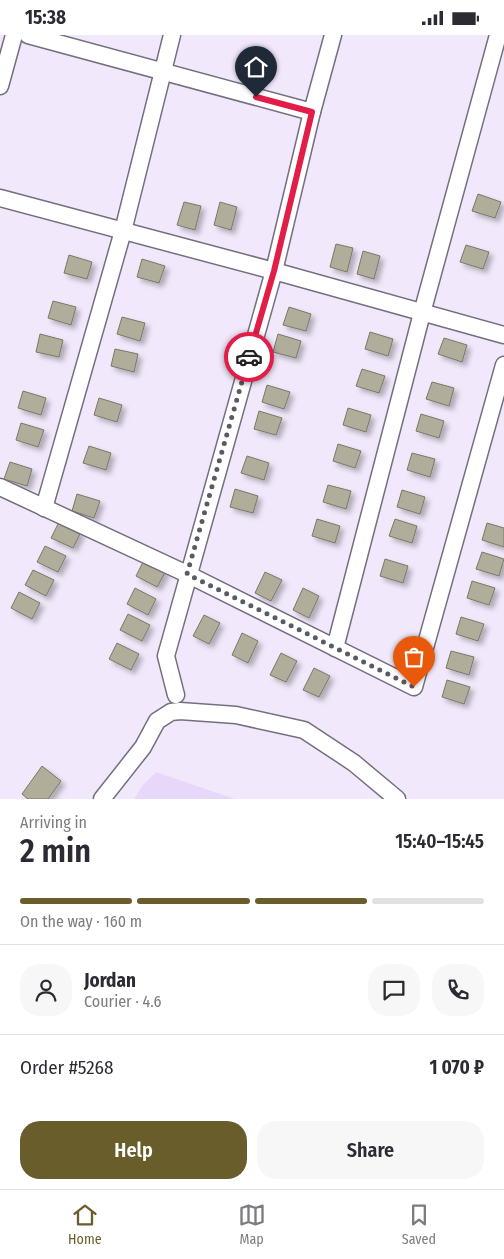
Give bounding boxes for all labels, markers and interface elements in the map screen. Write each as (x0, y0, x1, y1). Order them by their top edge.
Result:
text: 15:38 (25, 6, 66, 29)
pin (235, 46, 277, 97)
icon: home (242, 53, 270, 81)
courier (224, 332, 274, 382)
icon: car (235, 343, 263, 371)
pin (393, 636, 435, 687)
icon: bag (400, 643, 428, 671)
text: Arriving in (20, 813, 87, 832)
text: 15:40–15:45 (395, 830, 484, 853)
text: 2 min (20, 832, 91, 870)
text: On the way · 160 m (20, 912, 142, 931)
button: person (20, 964, 72, 1016)
button: chat (368, 964, 420, 1016)
button: phone (432, 964, 484, 1016)
text: Jordan (84, 969, 136, 992)
text: Courier · 4.6 (84, 992, 162, 1011)
text: Order #5268 (20, 1056, 114, 1079)
text: 1 070 ₽ (429, 1056, 484, 1079)
button: Help (20, 1121, 247, 1179)
button: Share (257, 1121, 484, 1179)
tab: Home (68, 1201, 102, 1248)
tab: Map (238, 1201, 266, 1248)
tab: Saved (402, 1201, 436, 1248)

